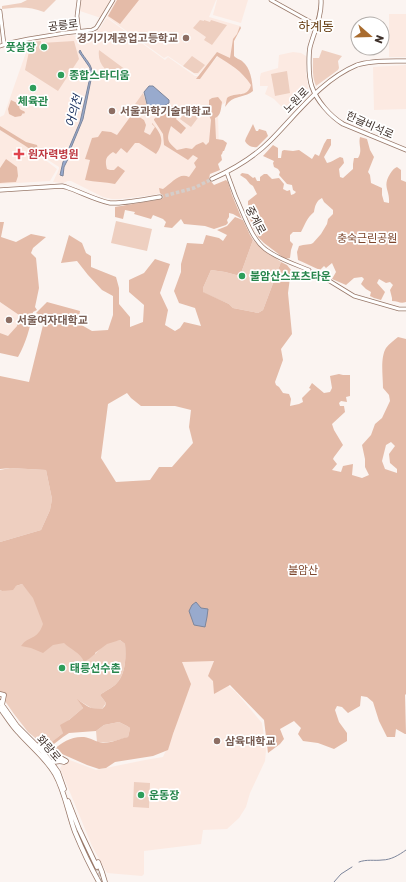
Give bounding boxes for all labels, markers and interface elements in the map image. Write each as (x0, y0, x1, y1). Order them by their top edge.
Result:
north arrow (350, 16, 390, 56)
street label: 공릉로 (47, 17, 79, 34)
district label: 하계동 (298, 19, 334, 34)
place label: 경기기계공업고등학교 (77, 32, 178, 45)
marker: 경기기계공업고등학교 (181, 33, 191, 43)
text: N (371, 33, 386, 45)
place label: 풋살장 (6, 41, 36, 54)
marker: 풋살장 (39, 42, 49, 52)
place label: 종합스타디움 (69, 69, 130, 82)
marker: 종합스타디움 (56, 70, 66, 80)
marker: 체육관 (28, 83, 38, 93)
street label: 노원로 (281, 85, 312, 116)
water label: 어의천 (63, 91, 86, 129)
place label: 체육관 (18, 95, 48, 108)
place label: 서울과학기술대학교 (120, 105, 211, 118)
marker: 서울과학기술대학교 (107, 106, 117, 116)
street label: 한글비석로 (344, 109, 396, 142)
marker: 원자력병원 (13, 148, 25, 160)
place label: 원자력병원 (28, 148, 79, 161)
street label: 중계로 (243, 204, 268, 237)
park label: 충숙근린공원 (337, 232, 397, 245)
place label: 불암산스포츠타운 (250, 270, 331, 283)
marker: 불암산스포츠타운 (237, 271, 247, 281)
place label: 서울여자대학교 (17, 314, 88, 327)
marker: 서울여자대학교 (4, 315, 14, 325)
park label: 불암산 (288, 564, 318, 577)
place label: 태릉선수촌 (70, 662, 121, 675)
marker: 태릉선수촌 (57, 663, 67, 673)
street label: 화랑로 (34, 733, 63, 764)
place label: 삼육대학교 (225, 735, 276, 748)
marker: 삼육대학교 (212, 736, 222, 746)
place label: 운동장 (149, 789, 179, 802)
marker: 운동장 (136, 790, 146, 800)

